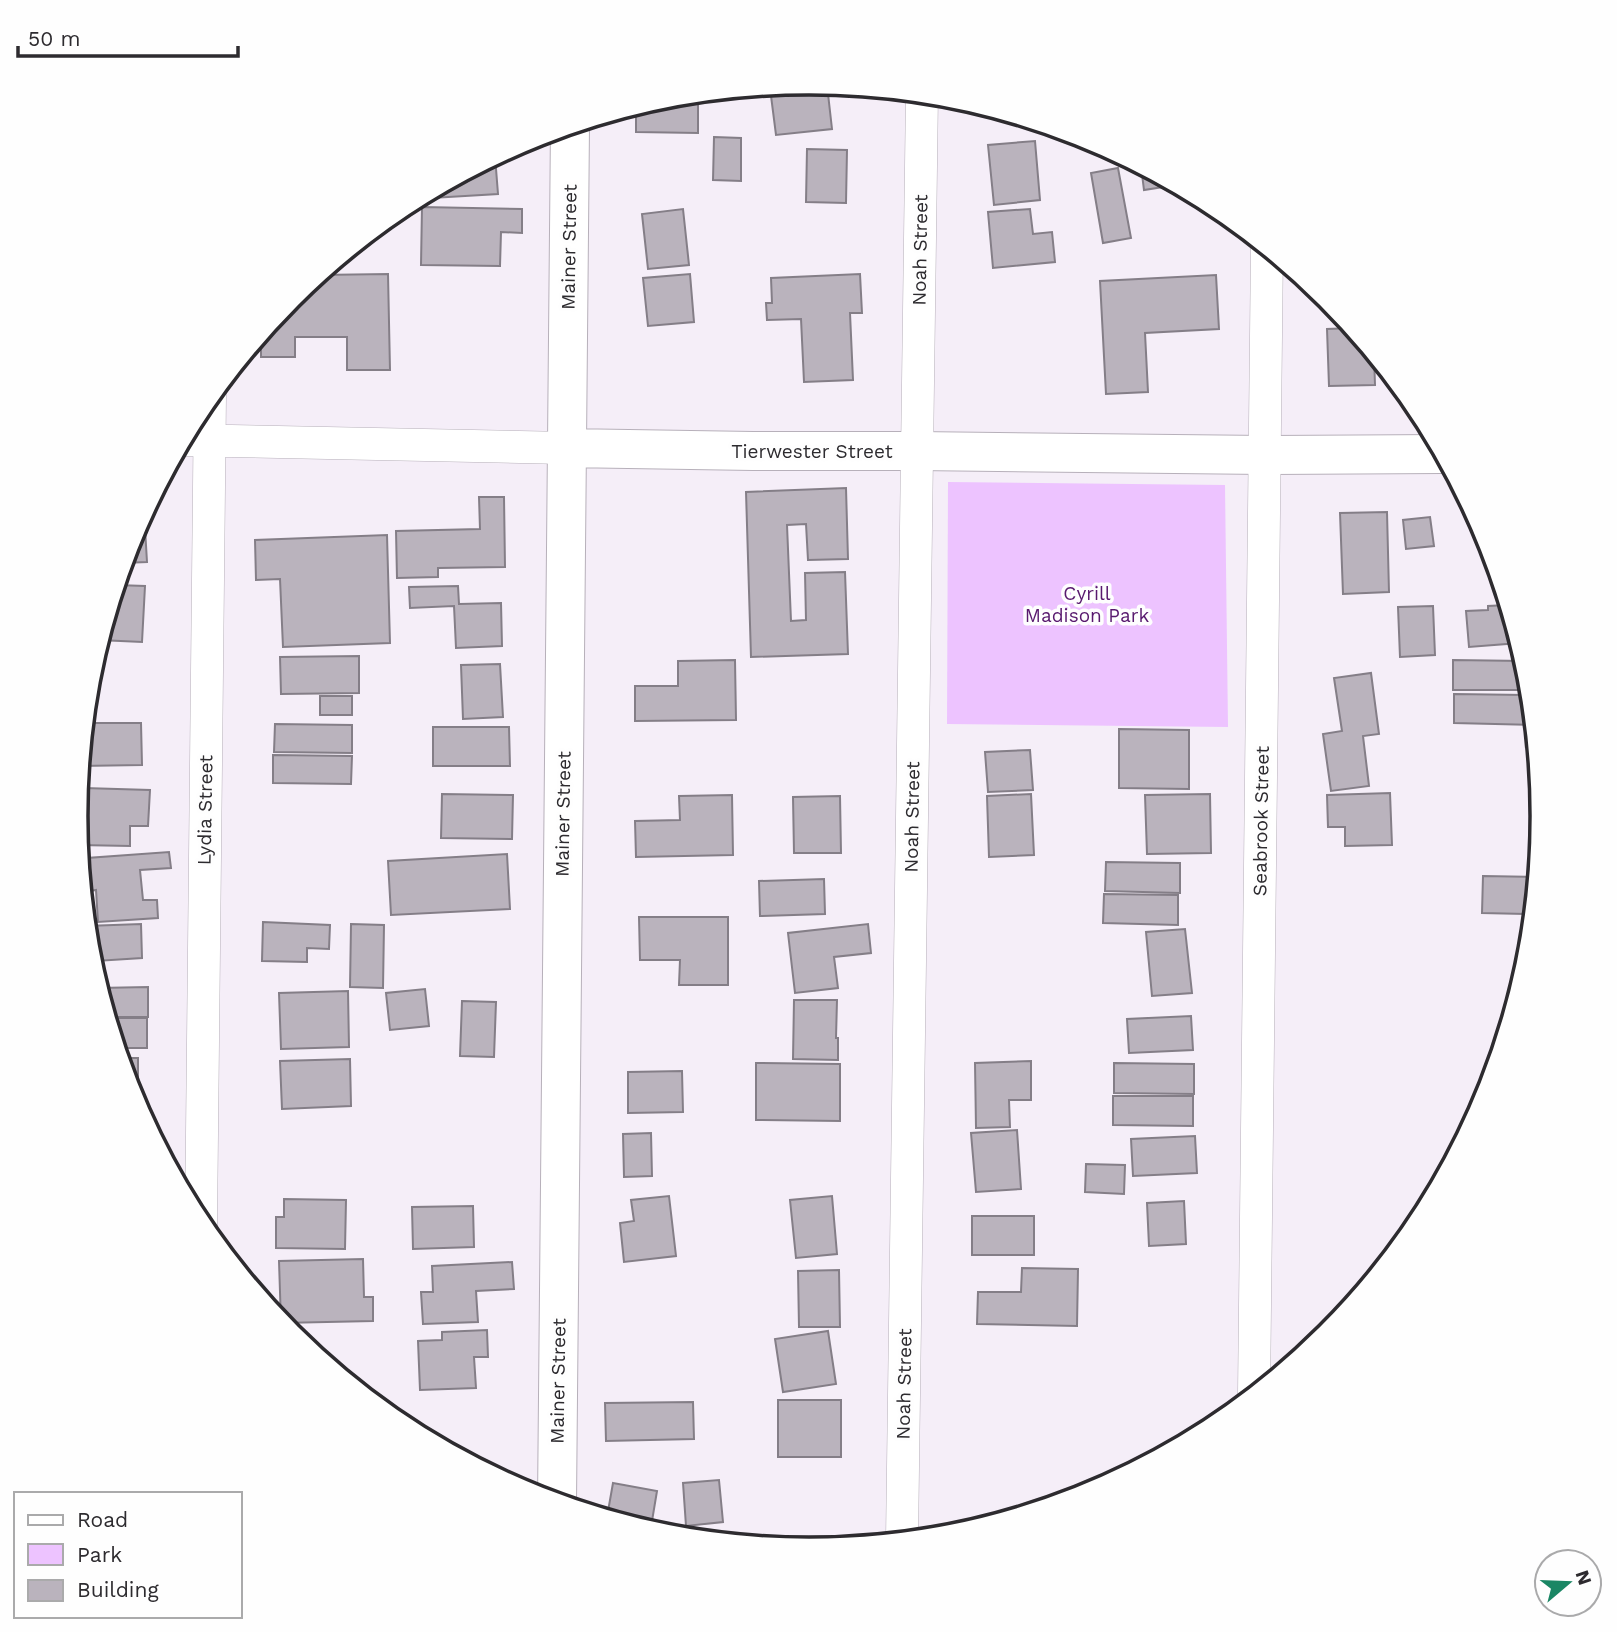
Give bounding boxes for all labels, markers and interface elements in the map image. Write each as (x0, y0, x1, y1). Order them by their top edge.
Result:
scale bar (18, 14, 238, 58)
text: 50 m (28, 26, 80, 51)
street label: Mainer Street (556, 184, 582, 310)
street label: Noah Street (908, 194, 932, 306)
street label: Tierwester Street (731, 440, 893, 463)
park label: Cyrill Madison Park (1025, 582, 1149, 627)
street label: Seabrook Street (1248, 746, 1274, 896)
street label: Mainer Street (550, 751, 576, 877)
street label: Lydia Street (193, 755, 217, 865)
street label: Noah Street (900, 761, 924, 873)
street label: Mainer Street (545, 1318, 571, 1444)
street label: Noah Street (892, 1328, 916, 1440)
legend (14, 1492, 242, 1618)
text: Road (77, 1507, 128, 1532)
text: Park (77, 1542, 122, 1567)
north arrow (1533, 1548, 1603, 1618)
text: N (1570, 1567, 1597, 1588)
text: Building (77, 1577, 159, 1602)

